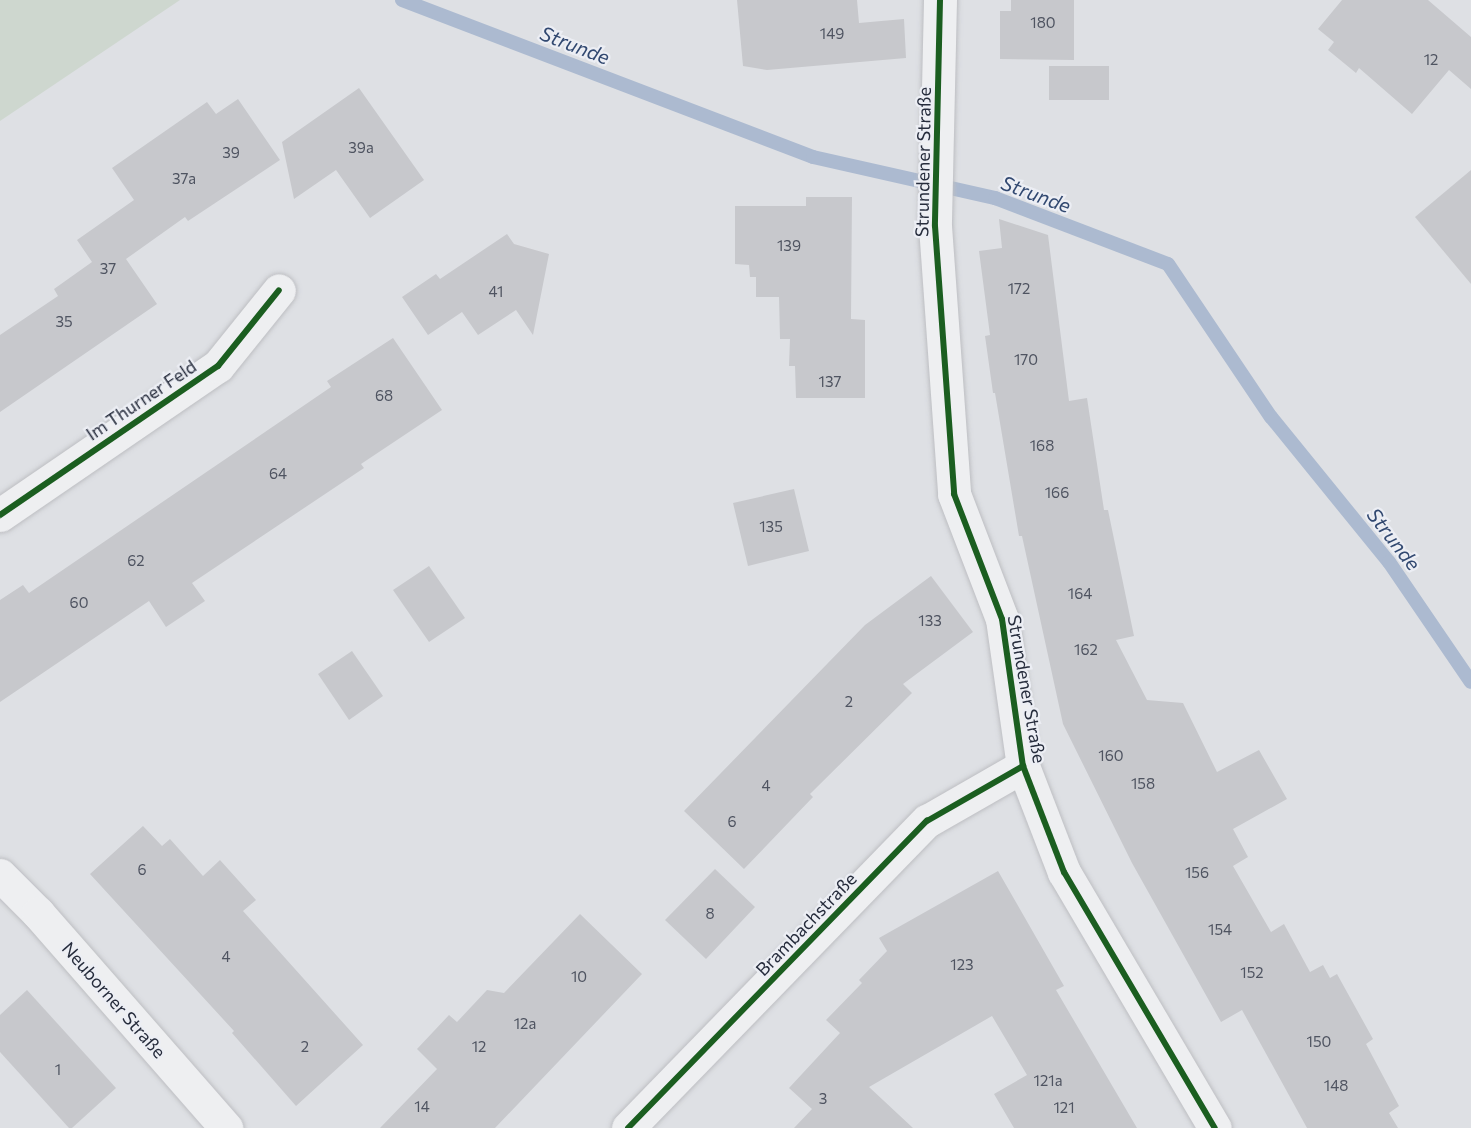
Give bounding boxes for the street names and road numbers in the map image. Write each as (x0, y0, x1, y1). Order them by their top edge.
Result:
street label: Strundener Straße (911, 87, 935, 237)
street label: Im Thurner Feld (82, 355, 200, 445)
street label: Strundener Straße (1003, 613, 1051, 765)
street label: Brambachstraße (751, 868, 861, 980)
street label: Neuborner Straße (58, 938, 170, 1062)

